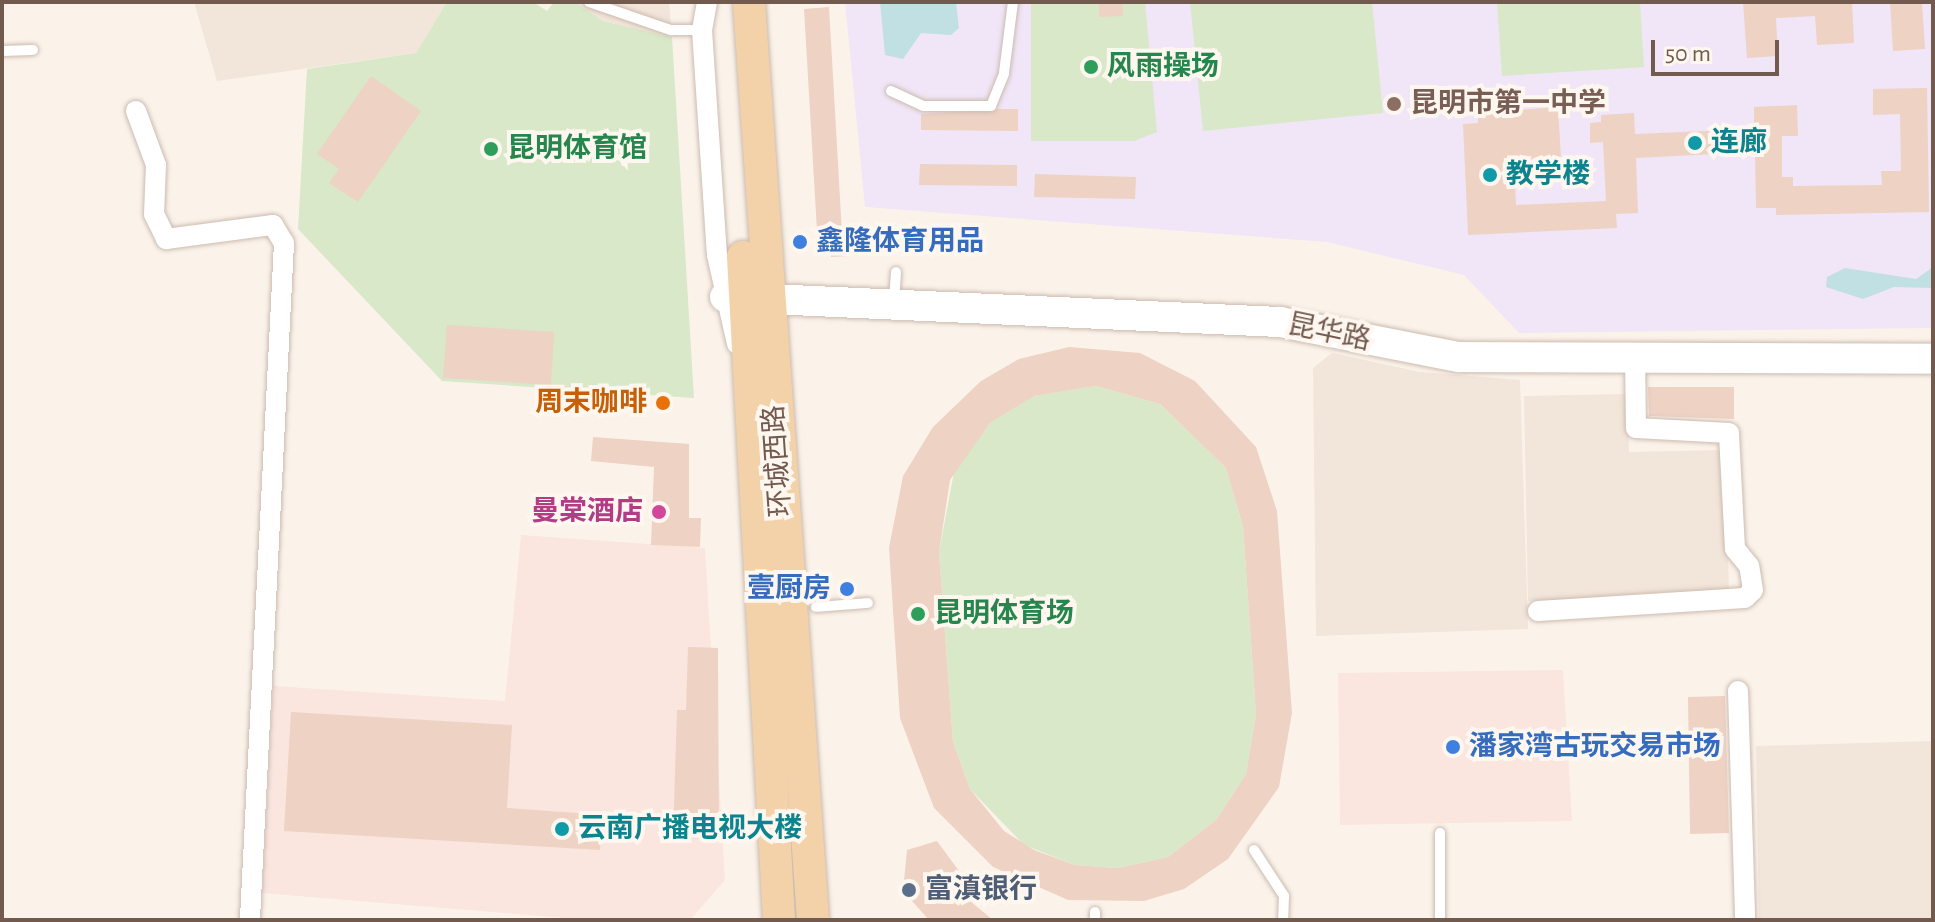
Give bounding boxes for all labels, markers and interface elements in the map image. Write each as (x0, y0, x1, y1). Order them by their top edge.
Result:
scale bar (1655, 24, 1783, 74)
text: 50 m (1665, 42, 1711, 66)
place label: 风雨操场 (1107, 50, 1219, 84)
marker: 风雨操场 (1082, 58, 1100, 76)
place label: 昆明市第一中学 (1410, 87, 1606, 121)
marker: 昆明市第一中学 (1385, 95, 1403, 113)
place label: 连廊 (1711, 126, 1767, 160)
place label: 昆明体育馆 (507, 132, 647, 166)
marker: 连廊 (1686, 134, 1704, 152)
marker: 昆明体育馆 (482, 140, 500, 158)
place label: 教学楼 (1506, 158, 1590, 192)
marker: 教学楼 (1481, 166, 1499, 184)
place label: 鑫隆体育用品 (816, 225, 984, 259)
marker: 鑫隆体育用品 (791, 233, 809, 251)
street label: 昆华路 (1284, 308, 1374, 358)
place label: 周末咖啡 (535, 386, 647, 420)
marker: 周末咖啡 (654, 394, 672, 412)
street label: 环城西路 (757, 404, 799, 518)
place label: 曼棠酒店 (531, 495, 643, 529)
marker: 曼棠酒店 (650, 503, 668, 521)
place label: 壹厨房 (747, 572, 831, 606)
marker: 壹厨房 (838, 580, 856, 598)
place label: 昆明体育场 (934, 597, 1074, 631)
marker: 昆明体育场 (909, 605, 927, 623)
place label: 潘家湾古玩交易市场 (1469, 730, 1721, 764)
marker: 潘家湾古玩交易市场 (1444, 738, 1462, 756)
place label: 云南广播电视大楼 (578, 812, 802, 846)
marker: 云南广播电视大楼 (553, 820, 571, 838)
place label: 富滇银行 (925, 873, 1037, 907)
marker: 富滇银行 (900, 881, 918, 899)

